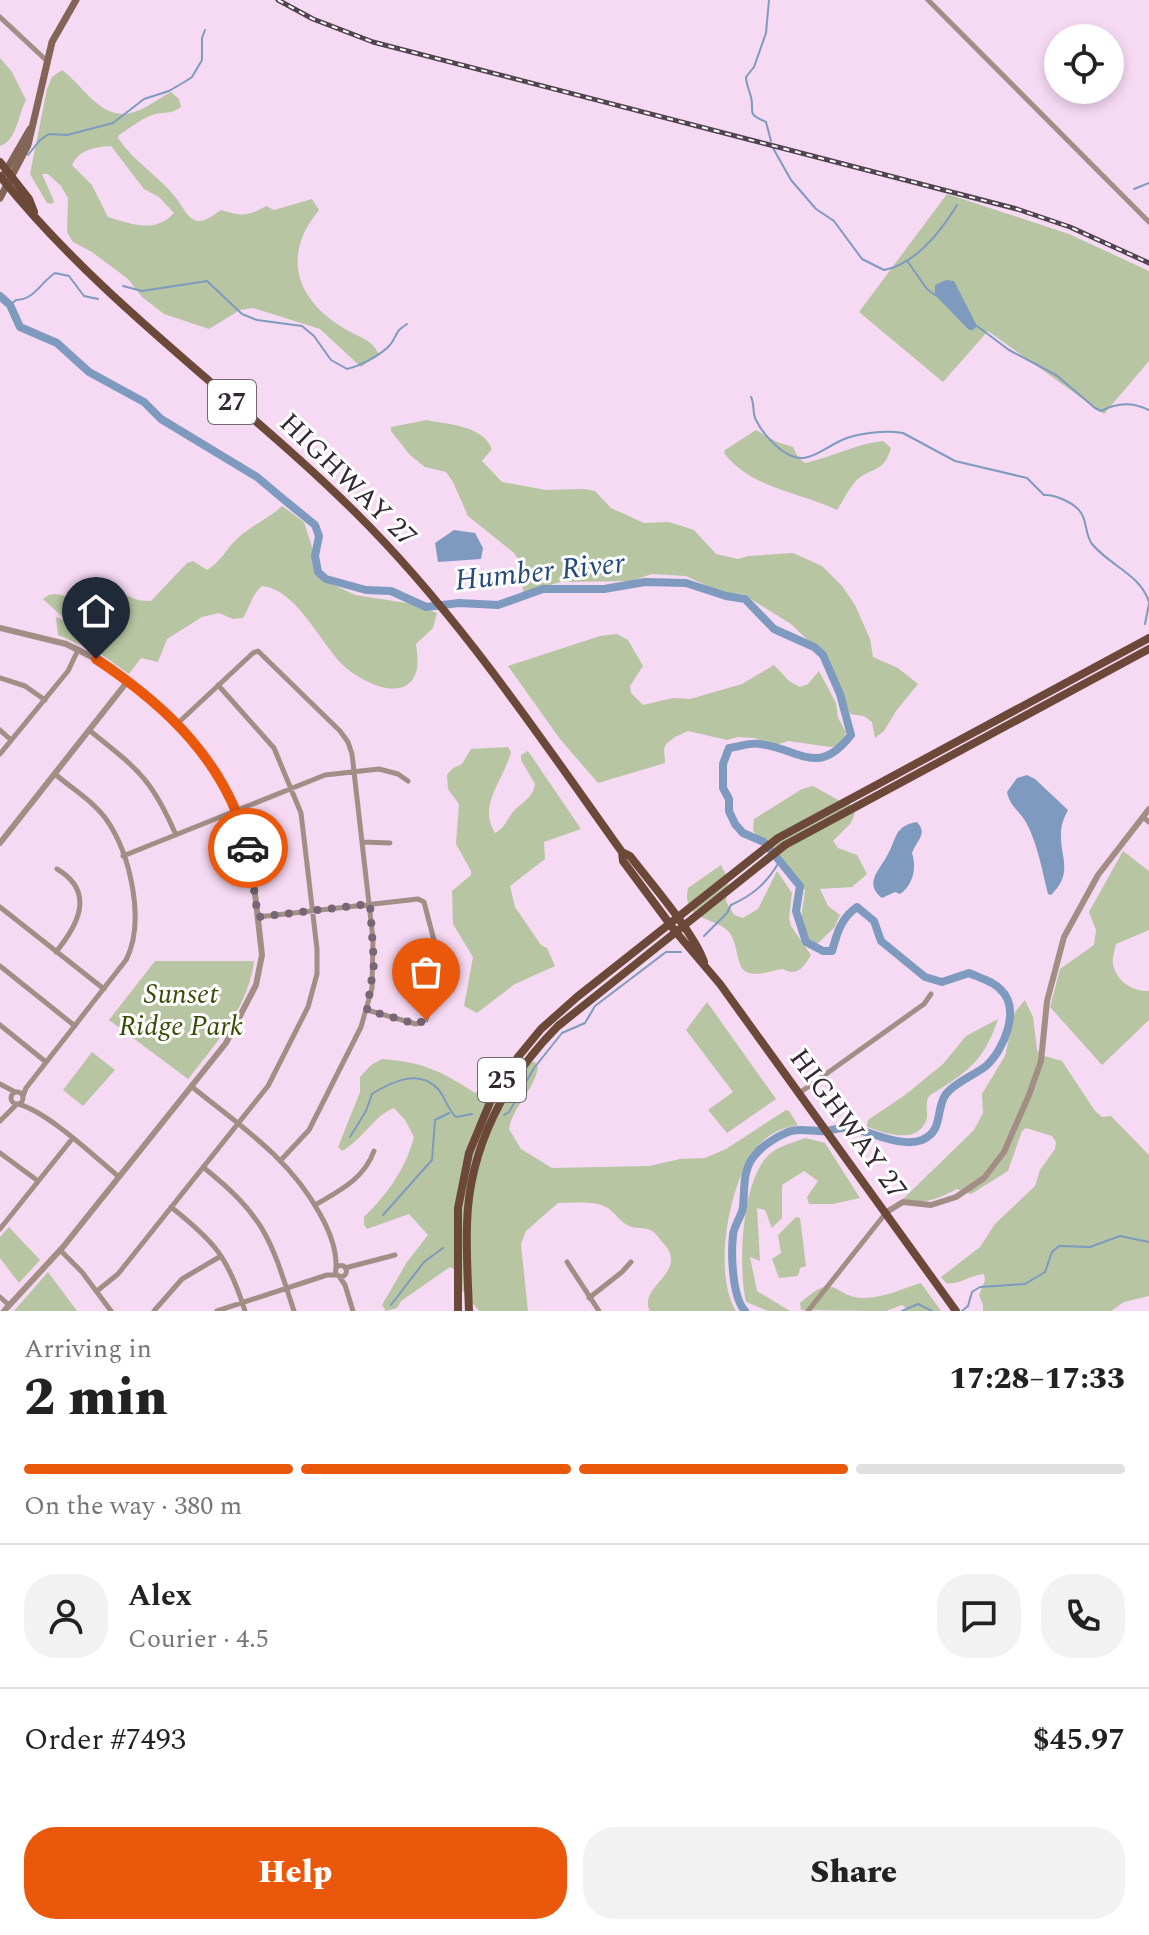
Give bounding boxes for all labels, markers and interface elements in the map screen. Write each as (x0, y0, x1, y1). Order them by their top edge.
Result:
map controls (1044, 24, 1124, 104)
button: locate (1044, 24, 1124, 104)
road number: 27 (208, 380, 256, 424)
street label: HIGHWAY 27 (269, 403, 427, 557)
water label: Humber River (453, 540, 628, 604)
pin (62, 577, 130, 659)
icon: home (74, 589, 118, 633)
courier (208, 808, 288, 888)
icon: car (226, 826, 270, 870)
pin (392, 938, 460, 1020)
icon: bag (404, 950, 448, 994)
park label: Sunset Ridge Park (119, 973, 243, 1048)
street label: HIGHWAY 27 (778, 1039, 918, 1209)
road number: 25 (478, 1058, 526, 1102)
text: Arriving in (24, 1329, 152, 1369)
text: 17:28–17:33 (949, 1356, 1125, 1402)
text: 2 min (24, 1359, 168, 1438)
text: On the way · 380 m (24, 1486, 242, 1526)
text: Alex (128, 1573, 192, 1619)
button: person (24, 1574, 108, 1658)
button: chat (937, 1574, 1021, 1658)
button: phone (1041, 1574, 1125, 1658)
text: Courier · 4.5 (128, 1619, 269, 1659)
text: Order #7493 (24, 1717, 186, 1763)
text: $45.97 (1033, 1717, 1125, 1763)
button: Help (24, 1827, 567, 1919)
button: Share (583, 1827, 1125, 1919)

